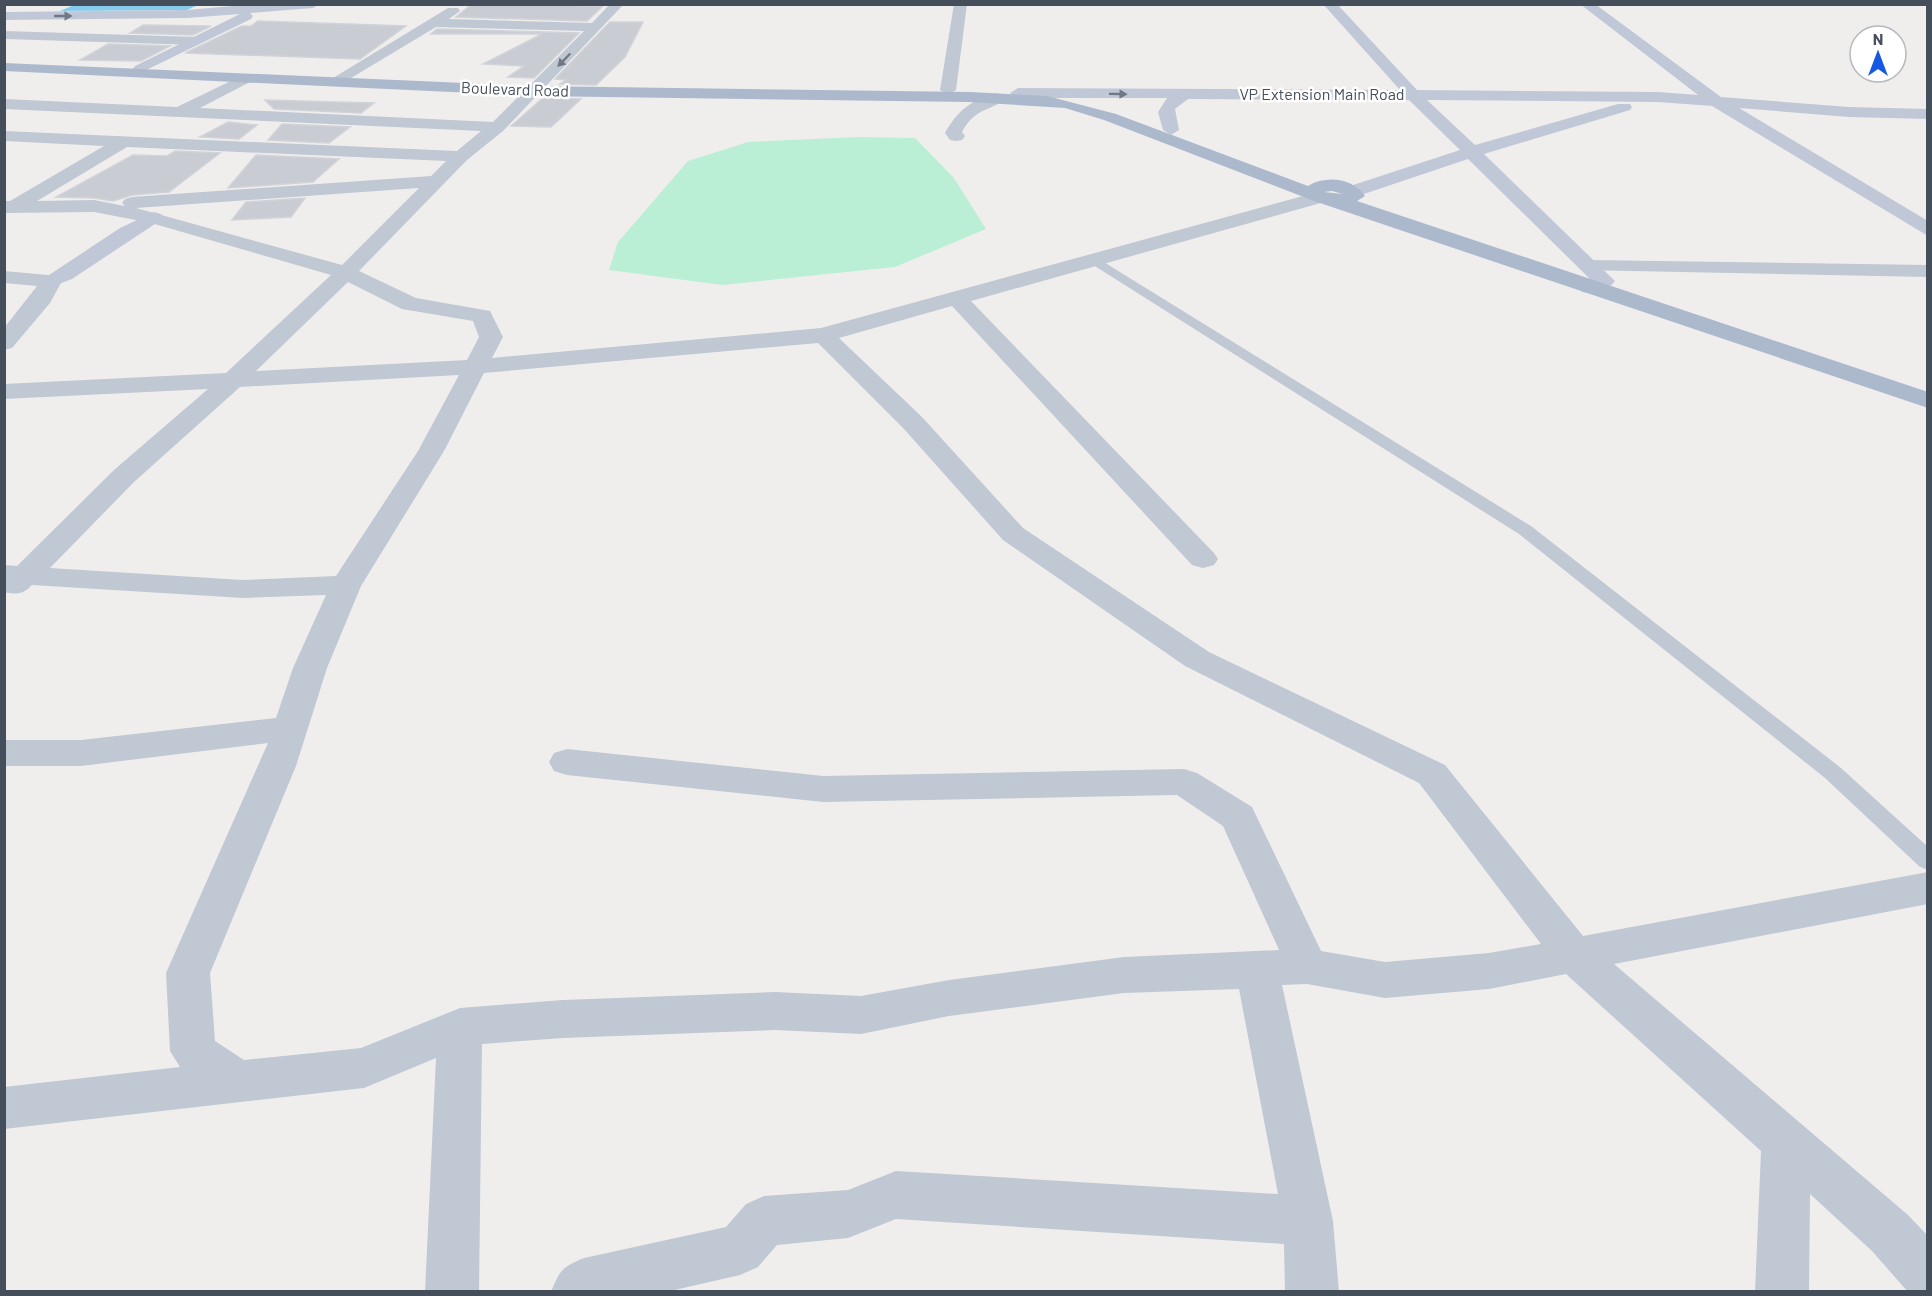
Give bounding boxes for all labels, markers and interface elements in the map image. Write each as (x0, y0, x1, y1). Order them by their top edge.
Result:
one-way arrow (53, 11, 72, 21)
north arrow (1848, 24, 1908, 84)
text: N (1873, 29, 1883, 48)
one-way arrow (557, 52, 571, 67)
street label: Boulevard Road (461, 77, 569, 100)
street label: VP Extension Main Road (1239, 84, 1405, 103)
one-way arrow (1109, 89, 1128, 99)

